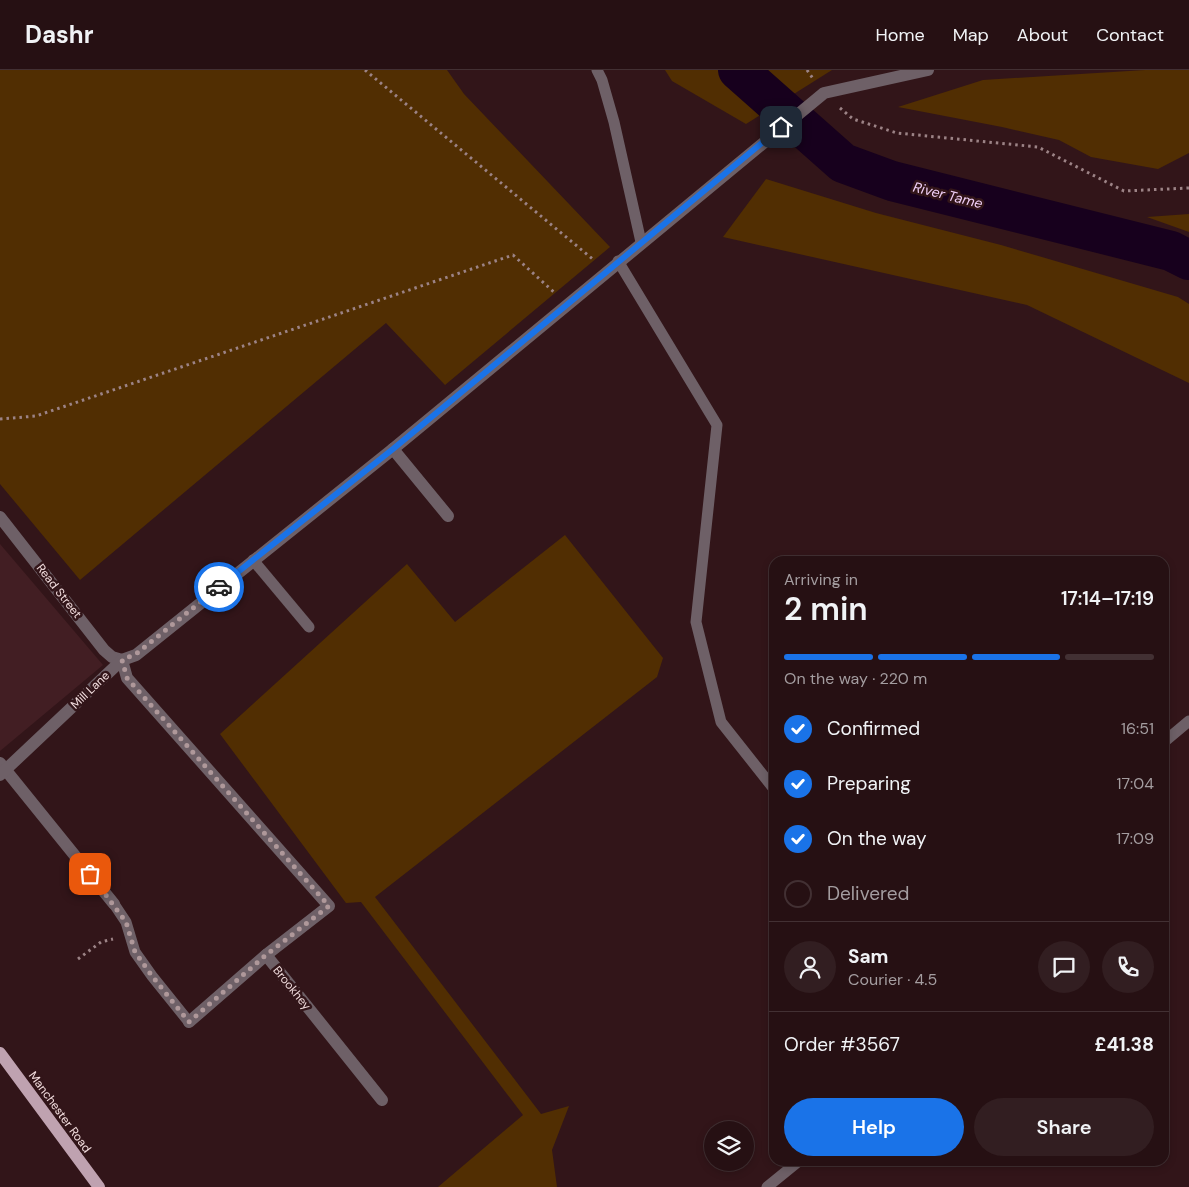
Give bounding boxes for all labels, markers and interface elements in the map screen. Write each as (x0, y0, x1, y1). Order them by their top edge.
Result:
text: Dashr (25, 19, 93, 50)
text: Home (875, 23, 925, 47)
text: Map (953, 23, 989, 47)
text: About (1017, 23, 1068, 47)
text: Contact (1096, 23, 1164, 47)
pin (760, 106, 802, 148)
icon: home (767, 113, 795, 141)
water label: River Tame (911, 178, 985, 212)
street label: Read Street (33, 561, 85, 622)
courier (194, 562, 244, 612)
text: Arriving in (784, 569, 858, 590)
icon: car (205, 573, 233, 601)
text: 17:14–17:19 (1061, 586, 1154, 611)
text: 2 min (784, 588, 868, 630)
street label: Mill Lane (67, 667, 113, 712)
text: On the way · 220 m (784, 668, 927, 689)
icon: check (784, 715, 812, 743)
text: Confirmed (827, 716, 920, 741)
text: 16:51 (1121, 718, 1154, 739)
icon: check (784, 770, 812, 798)
text: Preparing (827, 771, 911, 796)
text: 17:04 (1117, 773, 1154, 794)
icon: check (784, 825, 812, 853)
text: On the way (827, 826, 927, 851)
text: 17:09 (1116, 828, 1154, 849)
pin (69, 853, 111, 895)
icon: bag (76, 860, 104, 888)
text: Delivered (827, 881, 909, 906)
button: person (784, 941, 836, 993)
button: chat (1038, 941, 1090, 993)
button: phone (1102, 941, 1154, 993)
text: Sam (848, 944, 889, 969)
street label: Brookhey (269, 963, 315, 1013)
text: Courier · 4.5 (848, 969, 937, 990)
text: Order #3567 (784, 1032, 900, 1057)
text: £41.38 (1095, 1032, 1154, 1057)
street label: Manchester Road (25, 1068, 95, 1156)
button: Help (784, 1098, 964, 1156)
button: Share (974, 1098, 1154, 1156)
map controls (704, 1121, 754, 1171)
button: layers (704, 1121, 754, 1171)

